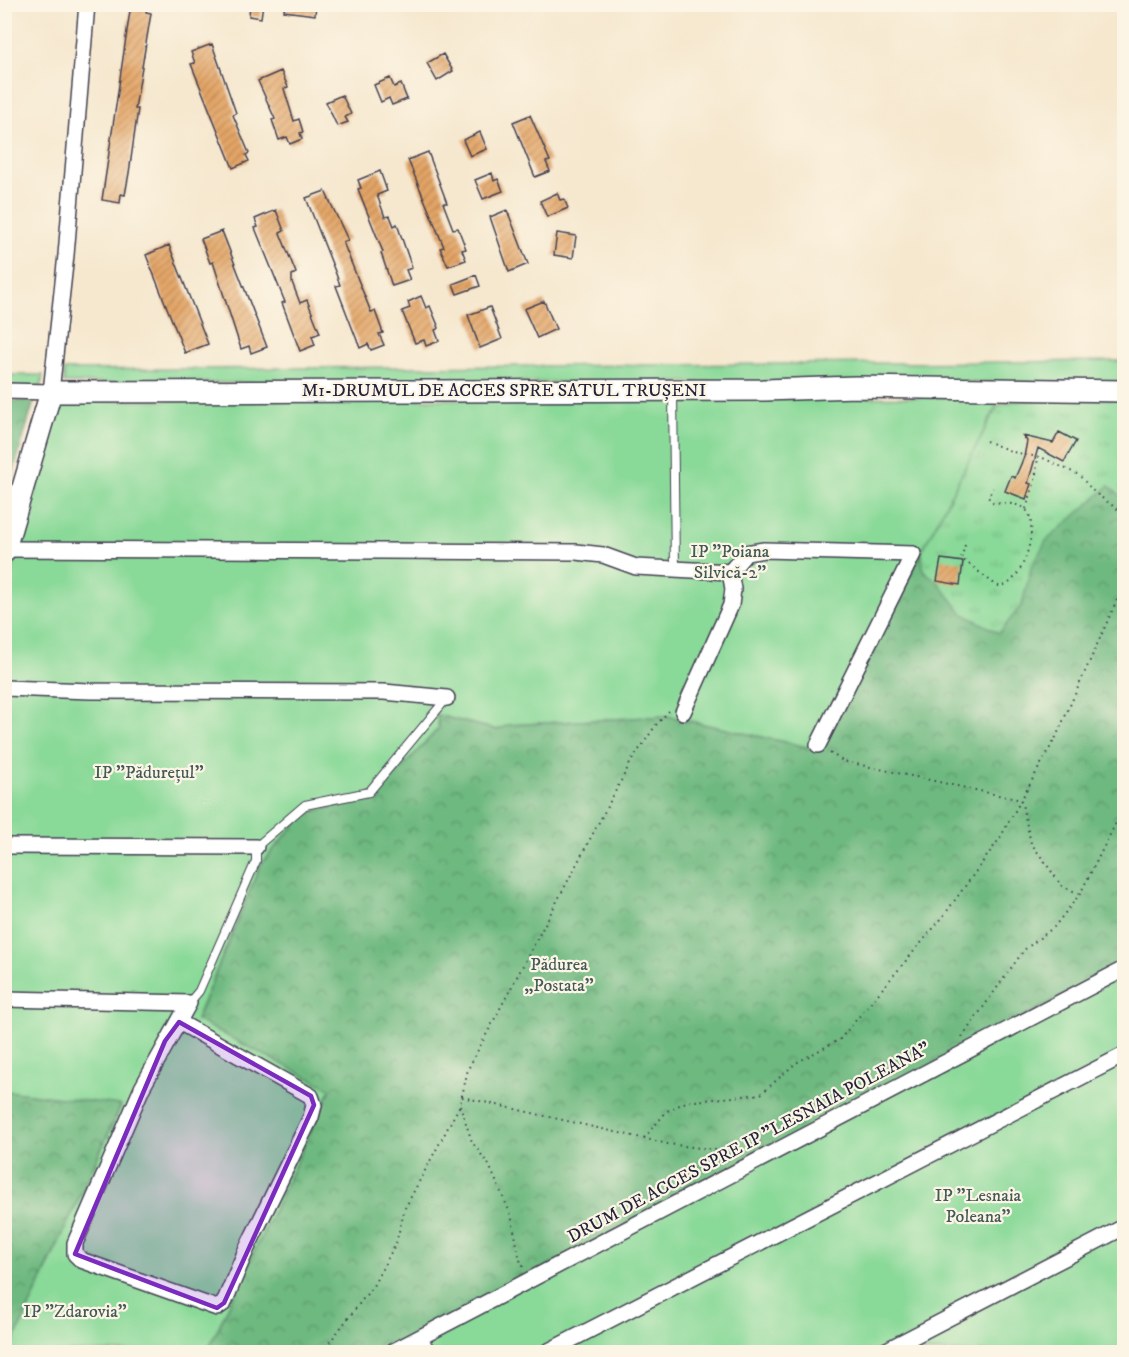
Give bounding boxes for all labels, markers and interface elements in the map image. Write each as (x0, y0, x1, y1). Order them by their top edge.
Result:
street label: M1-DRUMUL DE ACCES SPRE SATUL TRUȘENI (302, 380, 706, 402)
park label: IP "Poiana Silvică-2" (691, 541, 770, 584)
park label: IP "Pădurețul" (94, 762, 204, 784)
park label: Pădurea „Postata” (524, 954, 594, 997)
street label: DRUM DE ACCES SPRE IP "LESNAIA POLEANA" (564, 1038, 934, 1248)
park label: IP "Lesnaia Poleana" (935, 1185, 1022, 1228)
park label: IP "Zdarovia" (23, 1301, 127, 1323)

